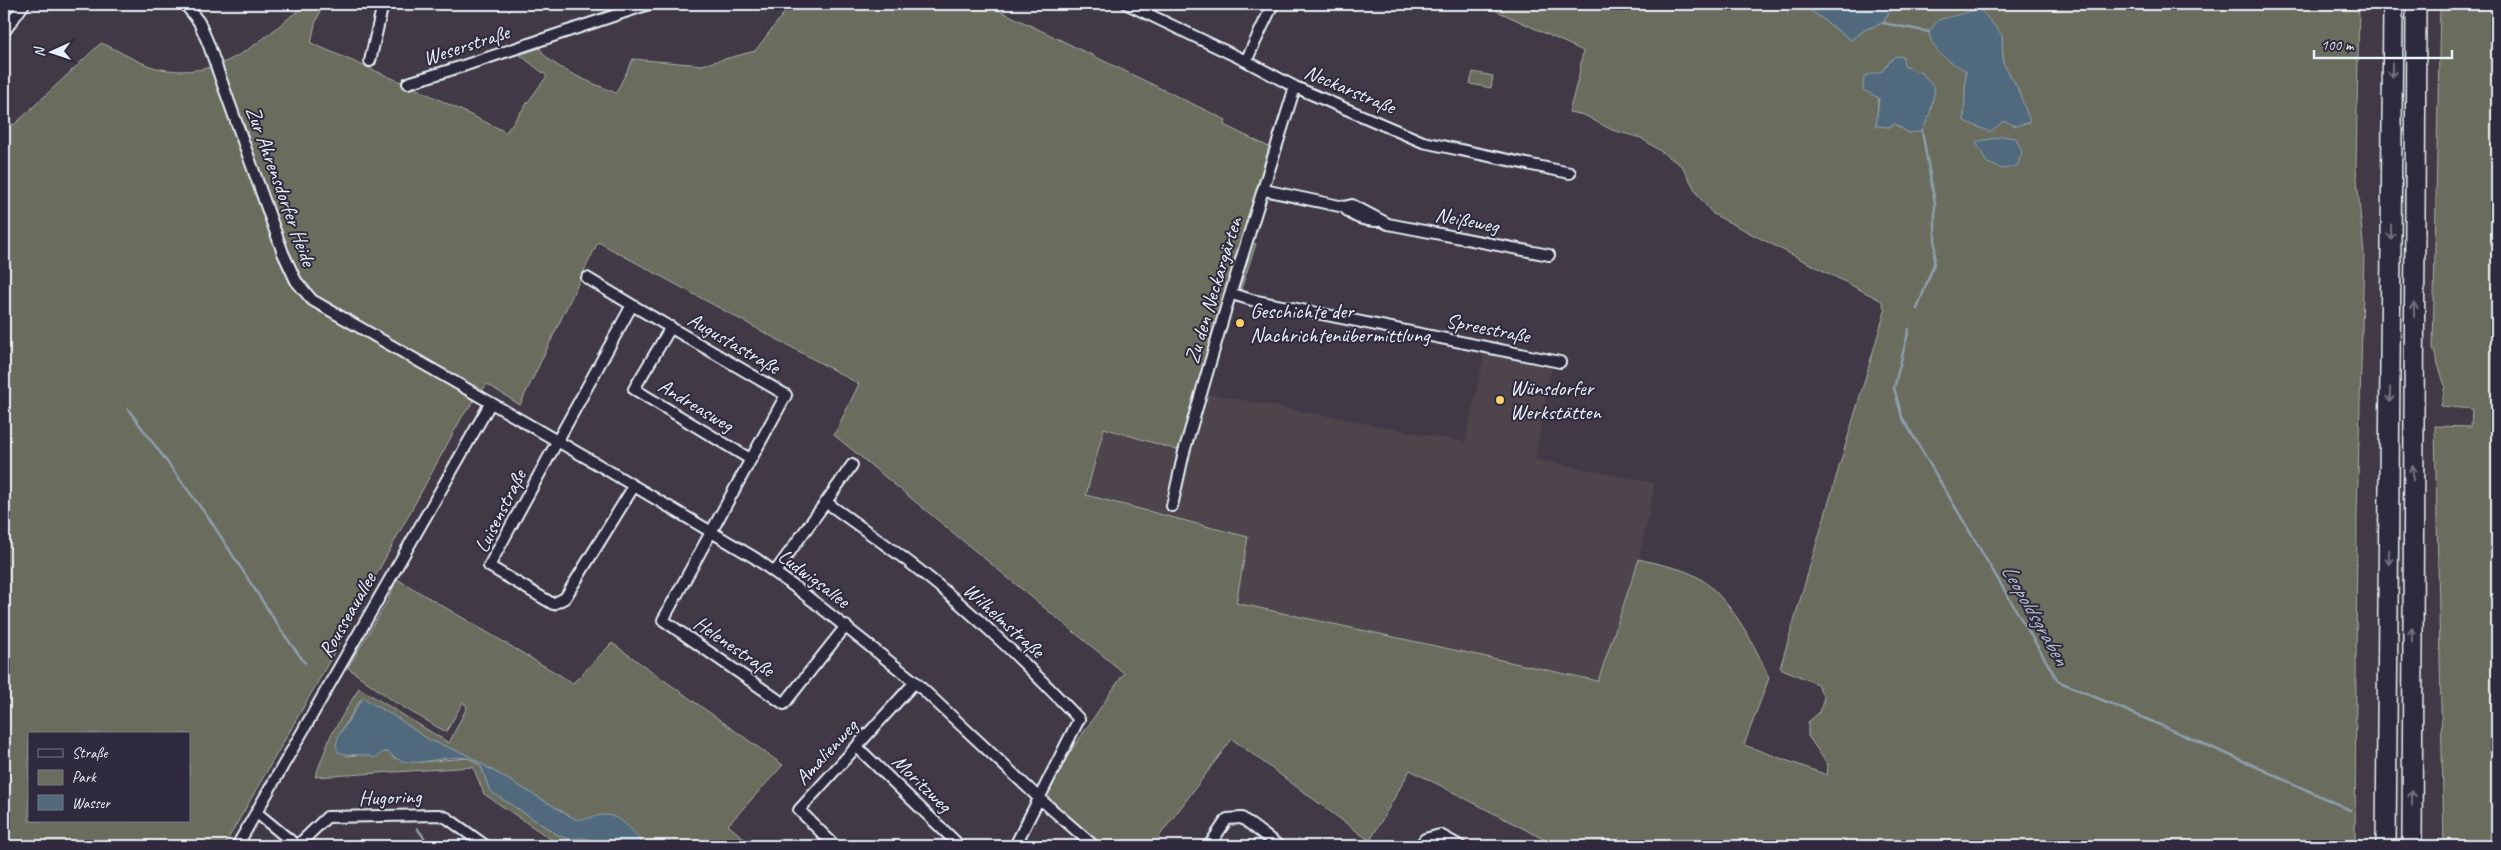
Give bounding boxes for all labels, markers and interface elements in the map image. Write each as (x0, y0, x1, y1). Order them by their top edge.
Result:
street label: Weserstraße (420, 18, 514, 71)
north arrow (28, 28, 78, 78)
scale bar (2314, 28, 2451, 60)
text: 100 m (2321, 36, 2355, 55)
text: N (31, 46, 48, 57)
street label: Neckarstraße (1301, 58, 1401, 121)
one-way arrow (2388, 62, 2397, 78)
street label: Zur Ahrensdorfer Heide (240, 102, 323, 272)
street label: Neißeweg (1433, 201, 1502, 239)
street label: Zu den Neckargärten (1178, 212, 1248, 366)
one-way arrow (2386, 224, 2396, 240)
place label: Geschichte der Nachrichtenübermittlung (1250, 298, 1431, 348)
one-way arrow (2409, 302, 2419, 318)
street label: Augustastraße (683, 306, 787, 381)
street label: Spreestraße (1444, 307, 1534, 349)
marker: Geschichte der Nachrichtenübermittlung (1234, 317, 1246, 329)
street label: Andreasweg (654, 372, 740, 438)
place label: Wünsdorfer Werkstätten (1510, 375, 1602, 425)
one-way arrow (2385, 386, 2395, 403)
marker: Wünsdorfer Werkstätten (1494, 394, 1506, 406)
street label: Luisenstraße (468, 463, 533, 557)
one-way arrow (2408, 465, 2418, 481)
street label: Ludwigsallee (773, 543, 856, 614)
one-way arrow (2384, 549, 2394, 565)
water label: Leopoldsgraben (1995, 559, 2076, 672)
street label: Rousseauallee (312, 567, 382, 662)
street label: Wilhelmstraße (958, 577, 1052, 665)
street label: Helenestraße (689, 610, 781, 684)
one-way arrow (2407, 627, 2417, 644)
street label: Amalienweg (789, 713, 864, 790)
legend (28, 732, 190, 822)
text: Straße (72, 744, 108, 763)
street label: Moritzweg (887, 748, 958, 819)
text: Park (72, 768, 97, 787)
street label: Hugoring (358, 783, 423, 811)
one-way arrow (2407, 790, 2417, 806)
text: Wasser (72, 794, 111, 813)

